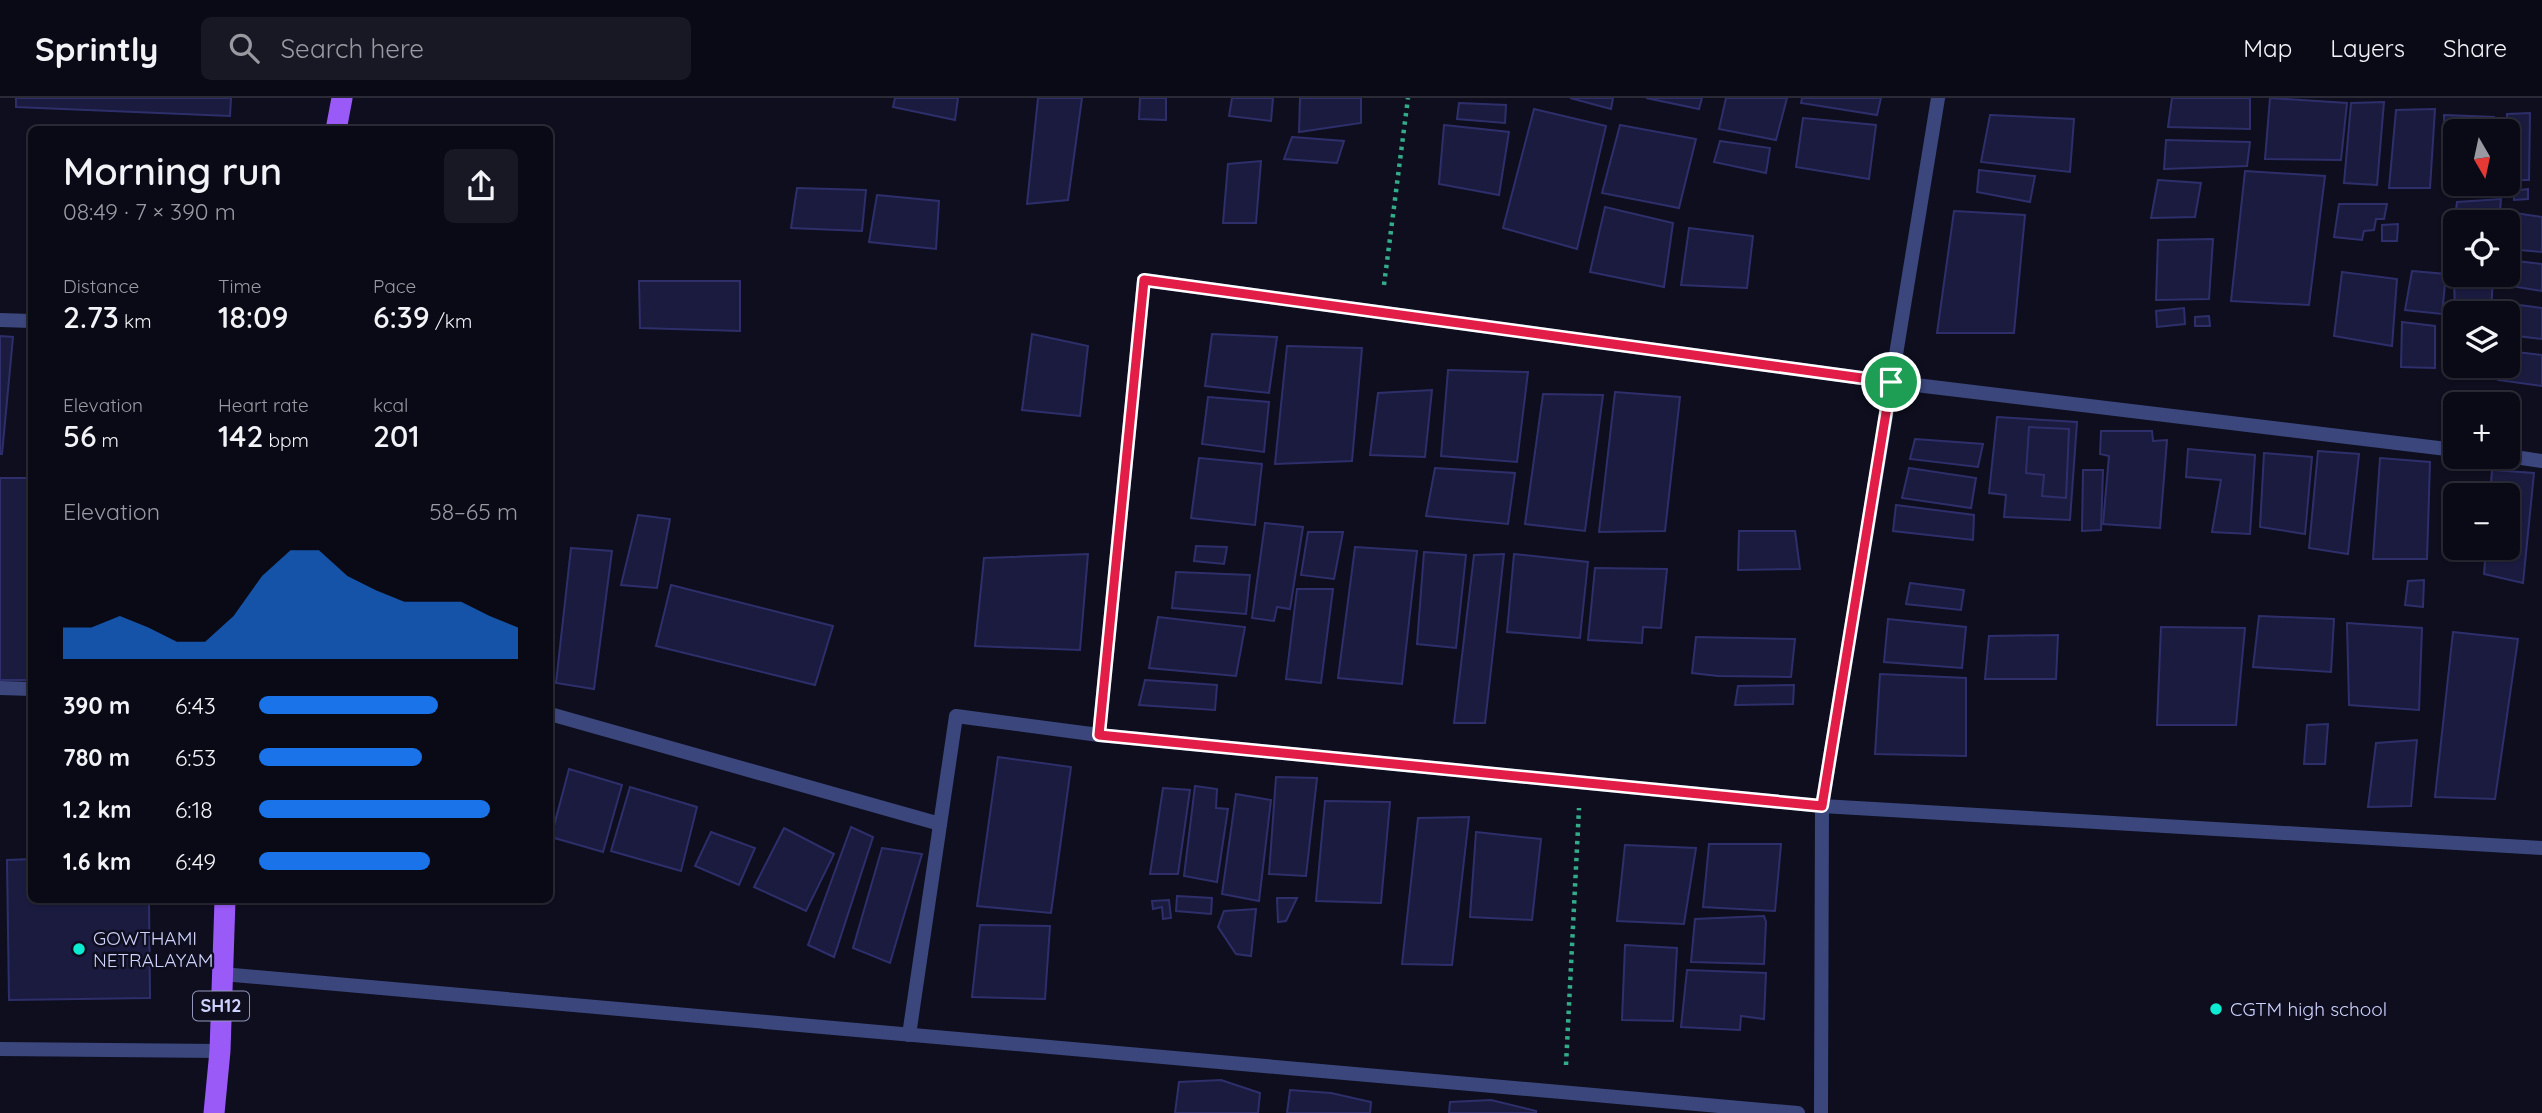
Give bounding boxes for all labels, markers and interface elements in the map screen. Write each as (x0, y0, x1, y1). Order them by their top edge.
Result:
search box (201, 17, 691, 80)
text: Sprintly (35, 28, 159, 69)
icon: search (225, 29, 263, 67)
text: Search here (281, 32, 424, 65)
text: Map (2243, 33, 2292, 63)
text: Layers (2330, 33, 2405, 63)
text: Share (2443, 33, 2507, 63)
north arrow (2443, 119, 2520, 196)
map controls (2443, 119, 2520, 560)
text: Morning run (63, 147, 282, 195)
button: share (444, 149, 518, 223)
text: 08:49 · 7 × 390 m (63, 197, 236, 226)
button: locate (2443, 210, 2520, 287)
text: Distance (63, 274, 139, 298)
text: Time (218, 274, 262, 298)
text: Pace (373, 274, 416, 298)
text: 2.73 (63, 298, 119, 336)
text: 18:09 (218, 298, 288, 336)
text: 6:39 (373, 298, 430, 336)
button: layers (2443, 301, 2520, 378)
text: km (119, 309, 152, 333)
text: /km (430, 309, 472, 333)
pin (1861, 352, 1921, 412)
icon: arrive (1872, 363, 1910, 401)
button: + (2443, 392, 2520, 469)
text: Elevation (63, 393, 143, 417)
text: Heart rate (218, 393, 309, 417)
text: kcal (373, 393, 408, 417)
text: 56 (63, 417, 96, 455)
text: 142 (218, 417, 263, 455)
text: 201 (373, 417, 420, 455)
text: m (96, 428, 119, 452)
text: bpm (263, 428, 309, 452)
button: − (2443, 483, 2520, 560)
text: Elevation (63, 497, 160, 526)
text: 58–65 m (429, 497, 518, 526)
text: 390 m (63, 691, 130, 720)
text: 6:43 (175, 691, 216, 720)
text: 780 m (63, 743, 130, 772)
text: 6:53 (175, 743, 216, 772)
text: 1.2 km (63, 795, 132, 824)
text: 6:18 (175, 795, 213, 824)
text: 1.6 km (63, 847, 131, 876)
text: 6:49 (175, 847, 216, 876)
place label: GOWTHAMI NETRALAYAM (93, 926, 214, 972)
marker: GOWTHAMI NETRALAYAM (71, 941, 87, 957)
road number: SH12 (193, 992, 249, 1021)
place label: CGTM high school (2230, 997, 2387, 1021)
marker: CGTM high school (2208, 1001, 2224, 1017)

